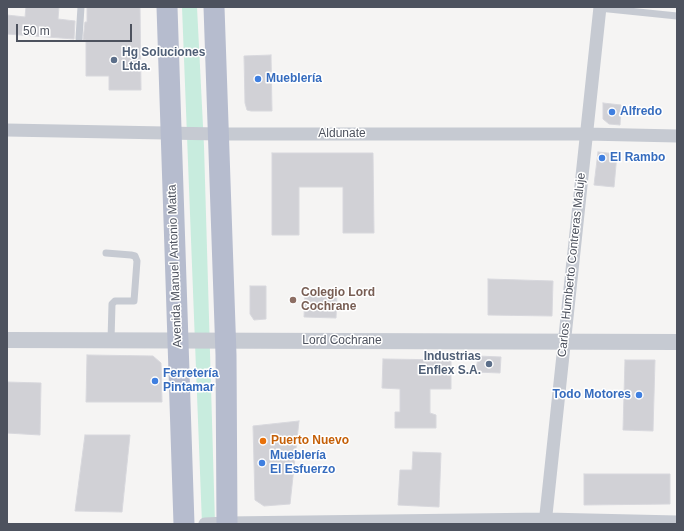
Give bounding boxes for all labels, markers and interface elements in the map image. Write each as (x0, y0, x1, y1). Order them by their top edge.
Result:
scale bar (18, 16, 134, 42)
text: 50 m (23, 24, 50, 38)
place label: Hg Soluciones Ltda. (122, 46, 205, 74)
marker: Hg Soluciones Ltda. (109, 55, 119, 65)
place label: Mueblería (266, 72, 322, 86)
marker: Mueblería (253, 74, 263, 84)
place label: Alfredo (620, 105, 662, 119)
marker: Alfredo (607, 107, 617, 117)
street label: Aldunate (318, 127, 366, 141)
place label: El Rambo (610, 151, 665, 165)
marker: El Rambo (597, 153, 607, 163)
street label: Carlos Humberto Contreras Maluje (555, 172, 589, 358)
street label: Avenida Manuel Antonio Matta (165, 184, 185, 348)
place label: Colegio Lord Cochrane (301, 286, 375, 314)
marker: Colegio Lord Cochrane (288, 295, 298, 305)
street label: Lord Cochrane (302, 334, 382, 348)
place label: Industrias Enflex S.A. (418, 350, 481, 378)
marker: Industrias Enflex S.A. (484, 359, 494, 369)
place label: Ferretería Pintamar (163, 367, 218, 395)
marker: Ferretería Pintamar (150, 376, 160, 386)
place label: Todo Motores (553, 388, 631, 402)
marker: Todo Motores (634, 390, 644, 400)
place label: Puerto Nuevo (271, 434, 349, 448)
marker: Puerto Nuevo (258, 436, 268, 446)
place label: Mueblería El Esfuerzo (270, 449, 335, 477)
marker: Mueblería El Esfuerzo (257, 458, 267, 468)

